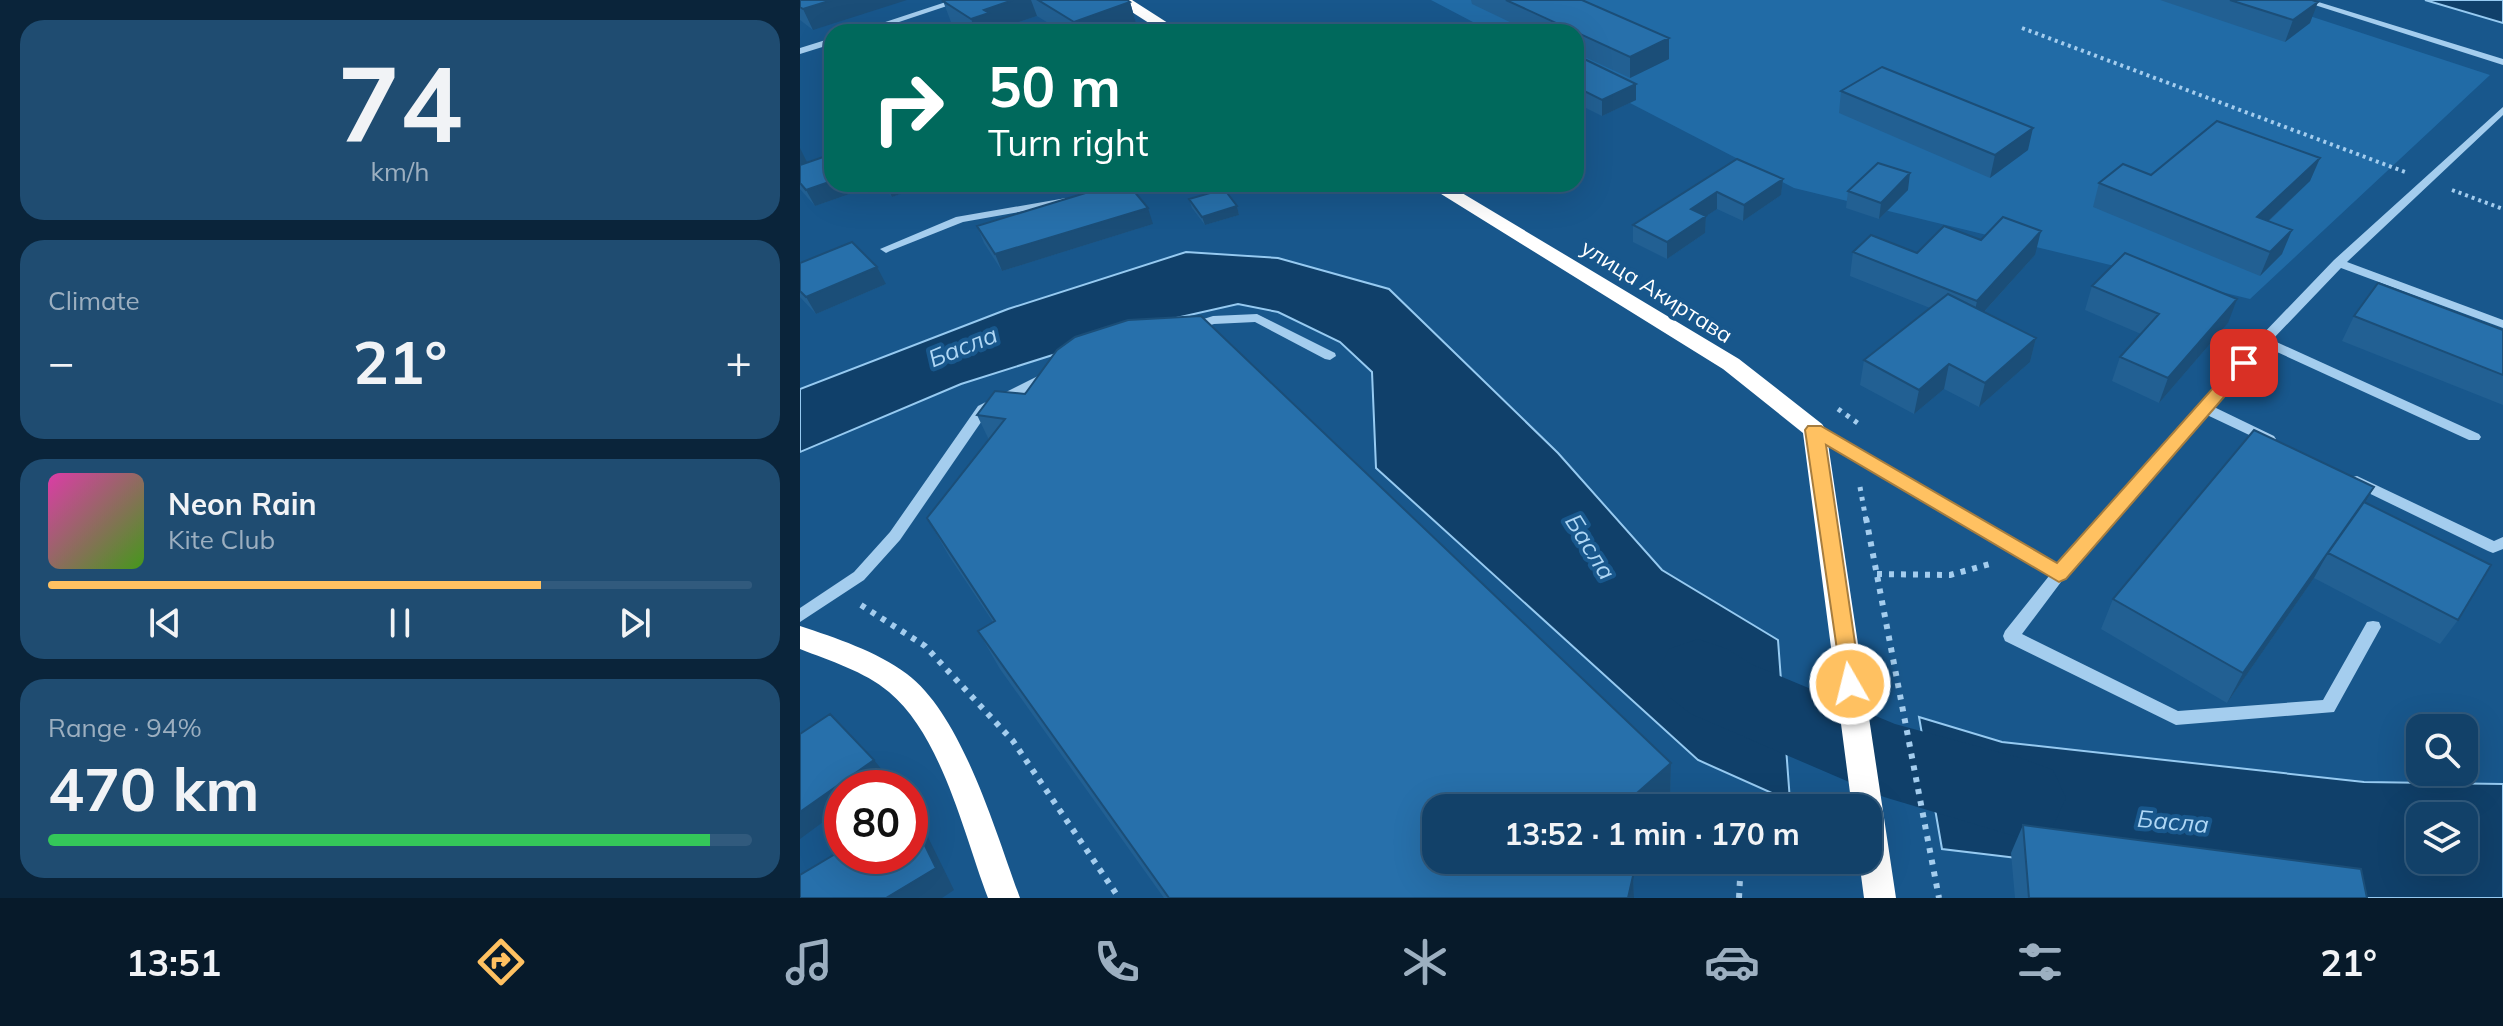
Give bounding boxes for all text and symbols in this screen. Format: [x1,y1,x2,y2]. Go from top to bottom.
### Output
text: 74 [338,37,462,168]
text: 50 m [988,51,1121,121]
icon: right [856,56,960,160]
text: Turn right [988,120,1149,165]
text: km/h [371,155,429,188]
street label: улица Акиртава [1576,233,1738,349]
text: Climate [48,284,140,317]
water label: Басла [924,319,1002,373]
text: 21° [353,324,447,399]
pin [2210,329,2278,397]
text: − [48,334,74,389]
text: + [726,334,752,389]
icon: arrive [2222,341,2266,385]
text: Neon Rain [168,485,317,523]
water label: Басла [1559,508,1623,585]
text: Kite Club [168,523,275,556]
icon: previous [143,601,187,645]
icon: pause [378,601,422,645]
icon: next [613,601,657,645]
position arrow [1808,642,1892,726]
text: Range · 94% [48,711,202,744]
map controls [2406,714,2478,874]
button: search [2406,714,2478,786]
text: 470 km [48,751,260,826]
speed limit sign: 80 [824,770,928,874]
button: layers [2406,802,2478,874]
water label: Басла [2136,803,2210,839]
text: 13:52 · 1 min · 170 m [1504,815,1800,853]
icon: directions [473,934,529,990]
icon: music [781,934,837,990]
icon: phone [1089,934,1145,990]
icon: climate [1397,934,1453,990]
icon: car [1704,934,1760,990]
icon: filters [2012,934,2068,990]
text: 13:51 [126,940,221,985]
text: 21° [2320,940,2377,985]

